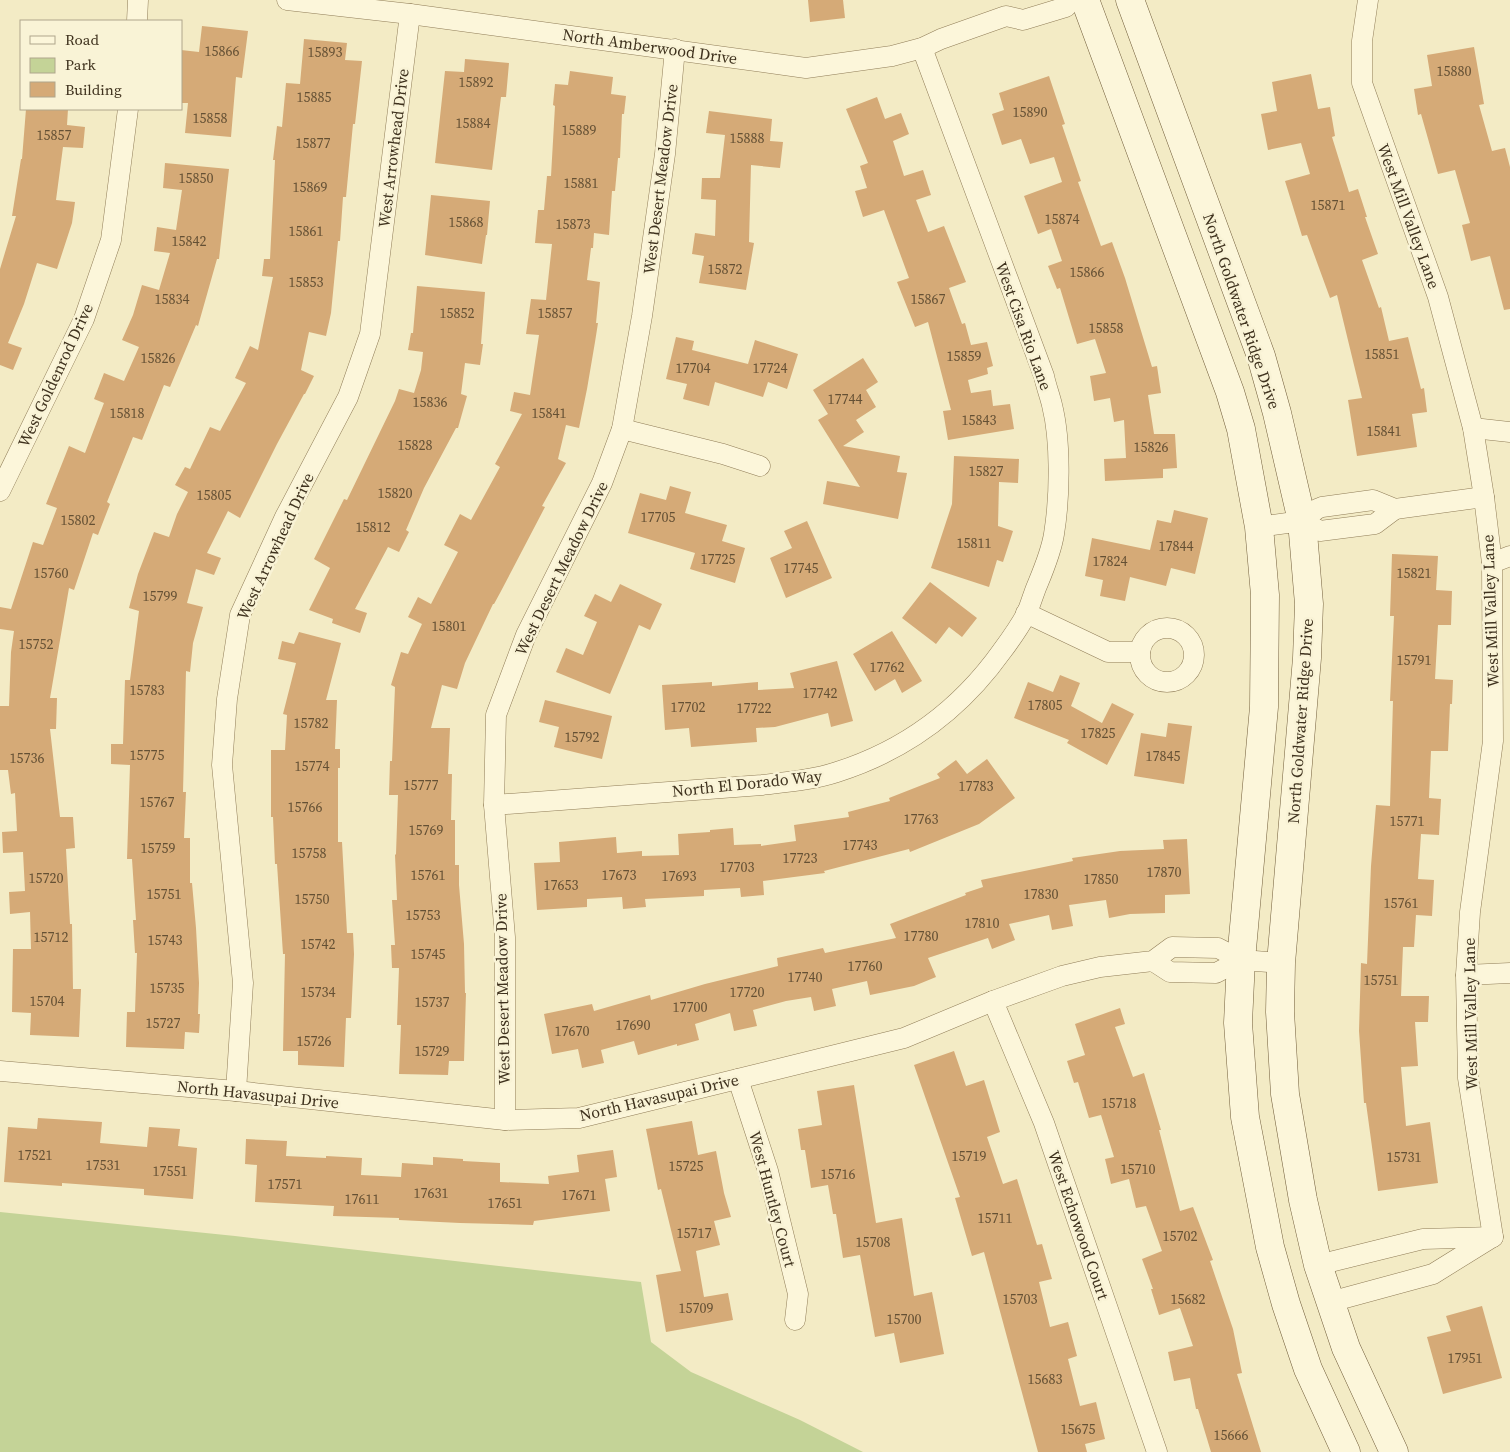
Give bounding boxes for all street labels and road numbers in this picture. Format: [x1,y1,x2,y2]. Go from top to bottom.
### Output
street label: North Amberwood Drive [561,23,739,69]
street label: West Arrowhead Drive [372,67,414,229]
street label: West Desert Meadow Drive [637,83,683,275]
street label: West Mill Valley Lane [1373,140,1445,292]
street label: North Goldwater Ridge Drive [1198,210,1286,412]
street label: West Cisa Rio Lane [991,259,1057,393]
street label: West Goldenrod Drive [12,300,98,450]
street label: West Arrowhead Drive [231,469,319,623]
street label: West Desert Meadow Drive [509,477,613,659]
street label: West Mill Valley Lane [1476,534,1504,688]
street label: North Goldwater Ridge Drive [1282,618,1318,824]
street label: North El Dorado Way [671,764,824,802]
street label: West Desert Meadow Drive [489,893,515,1085]
street label: West Mill Valley Lane [1458,937,1482,1091]
street label: North Havasupai Drive [577,1068,741,1126]
street label: North Havasupai Drive [176,1075,340,1113]
street label: West Huntley Court [744,1129,802,1270]
street label: West Echowood Court [1043,1147,1115,1303]

